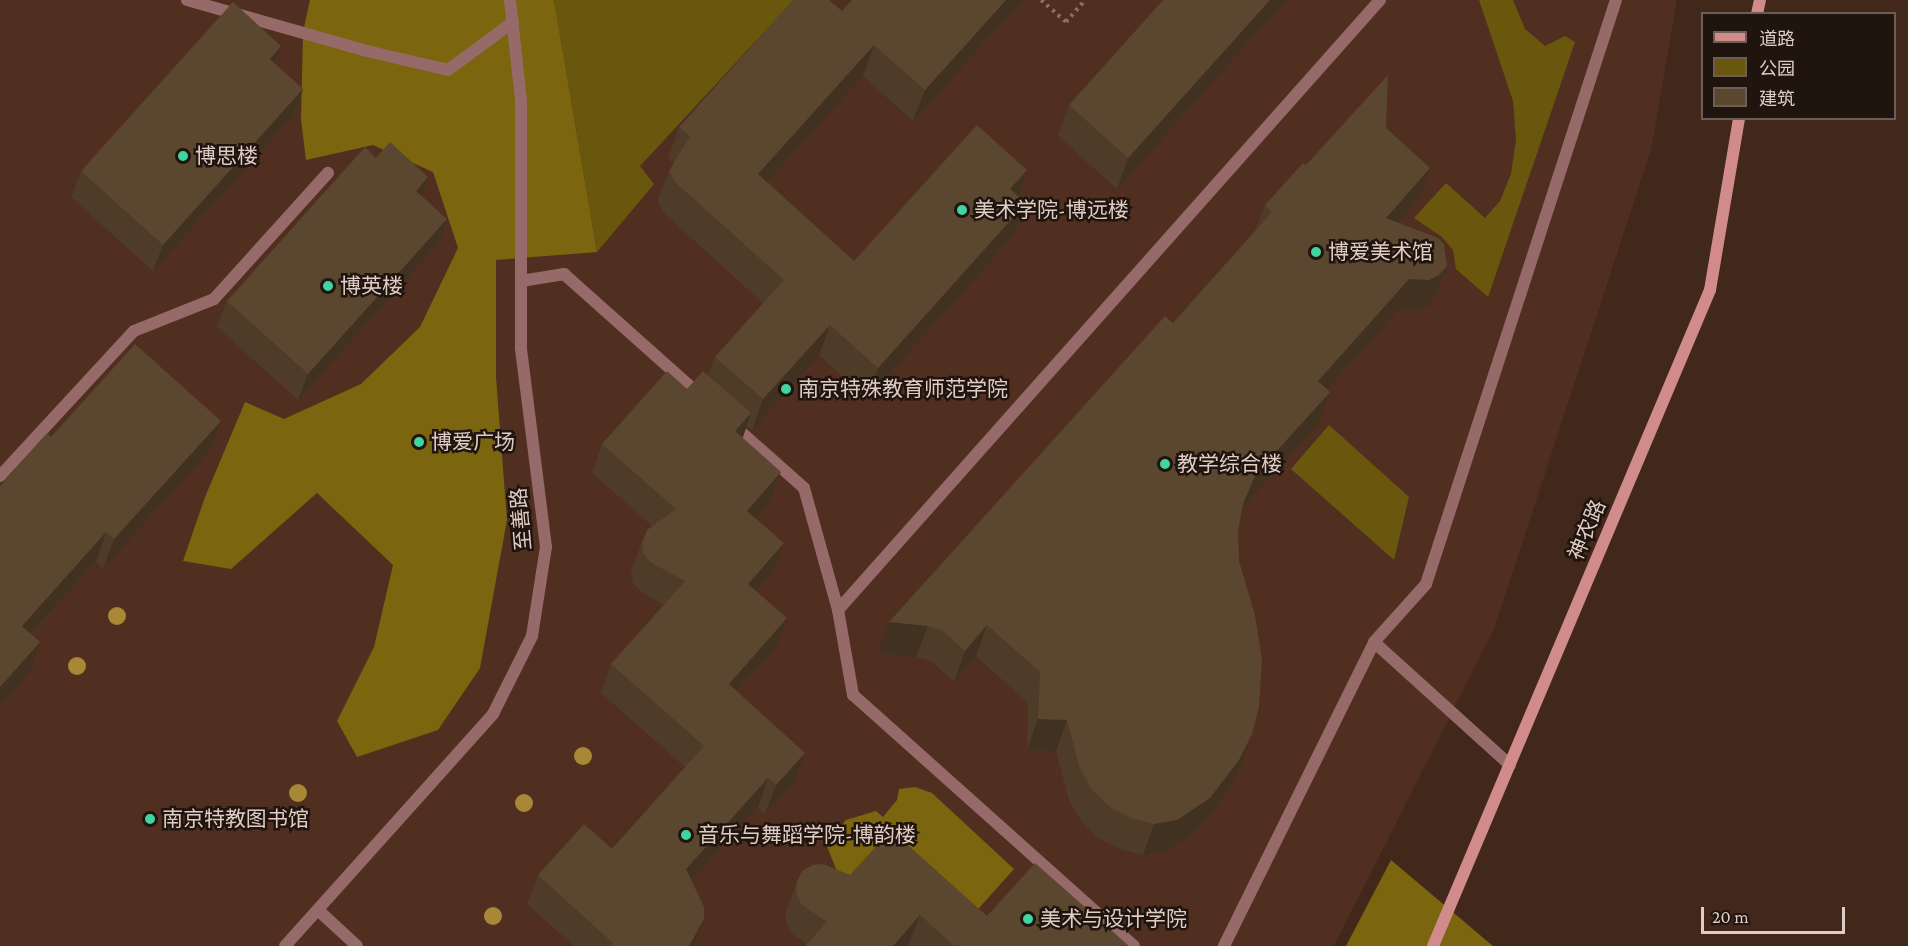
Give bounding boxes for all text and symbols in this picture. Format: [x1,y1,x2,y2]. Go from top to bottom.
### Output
legend [1701,12,1896,120]
text: 道路 [1759,29,1795,49]
text: 公园 [1759,59,1795,79]
text: 建筑 [1759,89,1795,109]
place label: 博思楼 [195,143,258,169]
marker: 博思楼 [176,149,190,163]
place label: 美术学院-博远楼 [974,197,1129,223]
marker: 美术学院-博远楼 [955,203,969,217]
place label: 博爱美术馆 [1328,239,1433,265]
marker: 博爱美术馆 [1309,245,1323,259]
place label: 博英楼 [340,273,403,299]
marker: 博英楼 [321,279,335,293]
place label: 南京特殊教育师范学院 [798,376,1008,402]
marker: 南京特殊教育师范学院 [779,382,793,396]
place label: 博爱广场 [431,429,515,455]
marker: 博爱广场 [412,435,426,449]
place label: 教学综合楼 [1177,451,1282,477]
marker: 教学综合楼 [1158,457,1172,471]
street label: 至善路 [506,487,536,551]
street label: 神农路 [1563,496,1611,564]
place label: 南京特教图书馆 [162,806,309,832]
marker: 南京特教图书馆 [143,812,157,826]
place label: 音乐与舞蹈学院-博韵楼 [698,822,916,848]
marker: 音乐与舞蹈学院-博韵楼 [679,828,693,842]
scale bar [1704,895,1848,933]
place label: 美术与设计学院 [1040,906,1187,932]
text: 20 m [1712,907,1749,927]
marker: 美术与设计学院 [1021,912,1035,926]

